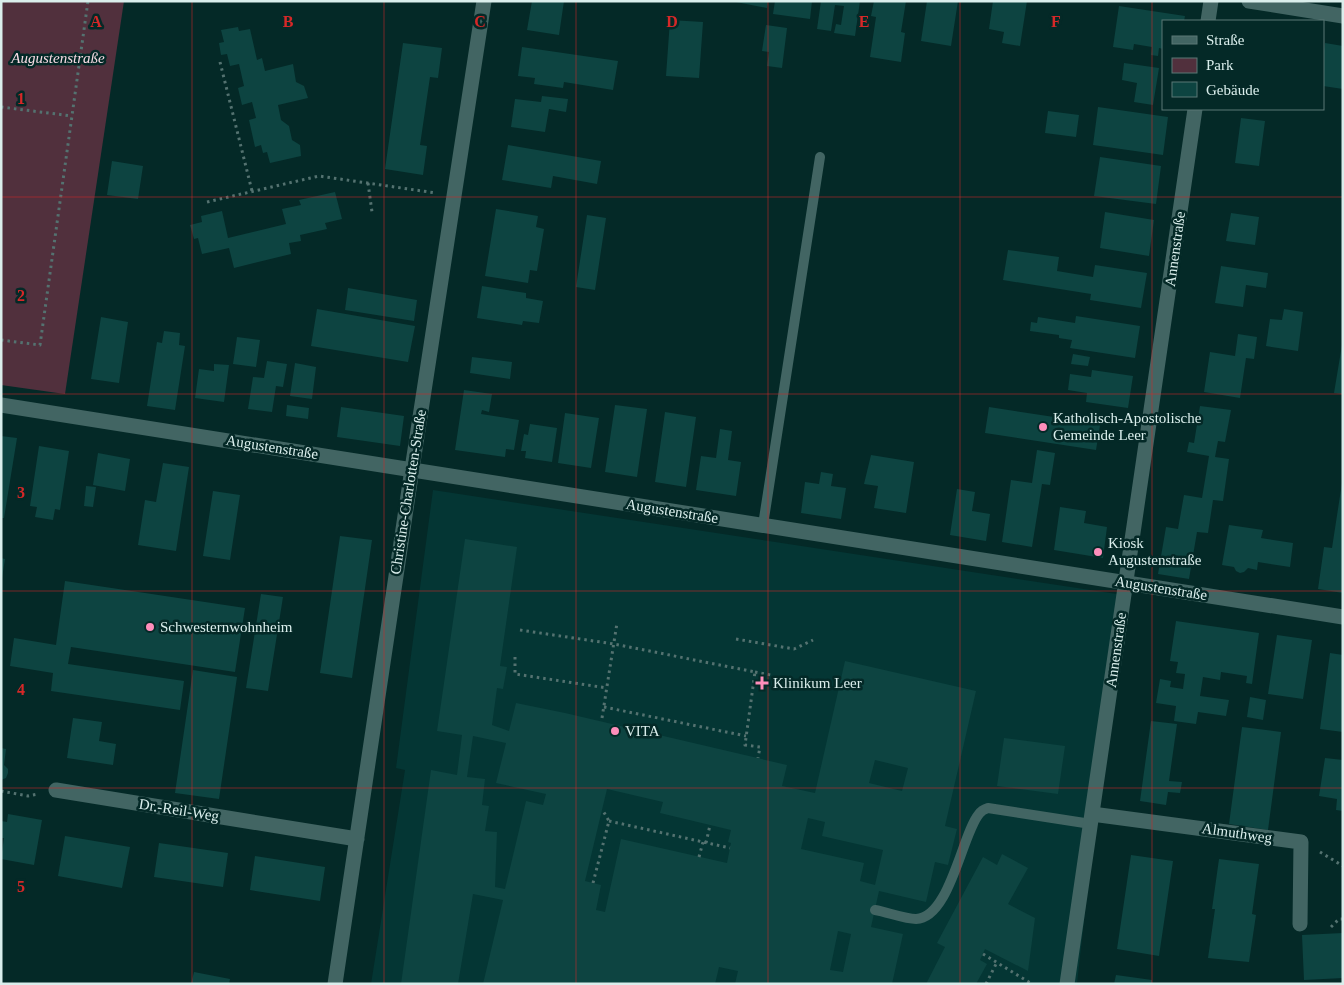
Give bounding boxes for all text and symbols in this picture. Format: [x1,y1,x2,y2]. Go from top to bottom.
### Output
text: A [90,13,102,30]
text: B [283,13,294,30]
text: C [474,13,486,30]
text: D [666,13,678,30]
text: E [859,13,869,30]
text: F [1051,13,1061,30]
legend [1162,20,1324,110]
text: Straße [1206,32,1245,48]
park label: Augustenstraße [10,50,105,66]
text: Park [1206,57,1234,73]
text: Gebäude [1206,82,1260,98]
text: 1 [17,90,25,107]
street label: Annenstraße [1162,210,1188,288]
text: 2 [17,287,25,304]
street label: Christine-Charlotten-Straße [387,408,429,576]
place label: Katholisch-Apostolische Gemeinde Leer [1053,410,1202,443]
marker: Katholisch-Apostolische Gemeinde Leer [1037,421,1049,433]
street label: Augustenstraße [225,432,320,462]
text: 3 [17,484,25,501]
street label: Augustenstraße [625,496,720,526]
place label: Kiosk Augustenstraße [1108,535,1202,568]
marker: Kiosk Augustenstraße [1092,546,1104,558]
street label: Augustenstraße [1114,573,1209,603]
street label: Annenstraße [1103,611,1129,689]
place label: Schwesternwohnheim [160,619,293,635]
marker: Schwesternwohnheim [144,621,156,633]
place label: Klinikum Leer [773,675,862,691]
marker: Klinikum Leer [755,676,769,690]
text: 4 [17,681,25,698]
place label: VITA [625,723,660,739]
marker: VITA [609,725,621,737]
street label: Dr.-Reil-Weg [138,796,221,824]
street label: Almuthweg [1201,820,1274,846]
text: 5 [17,878,25,895]

